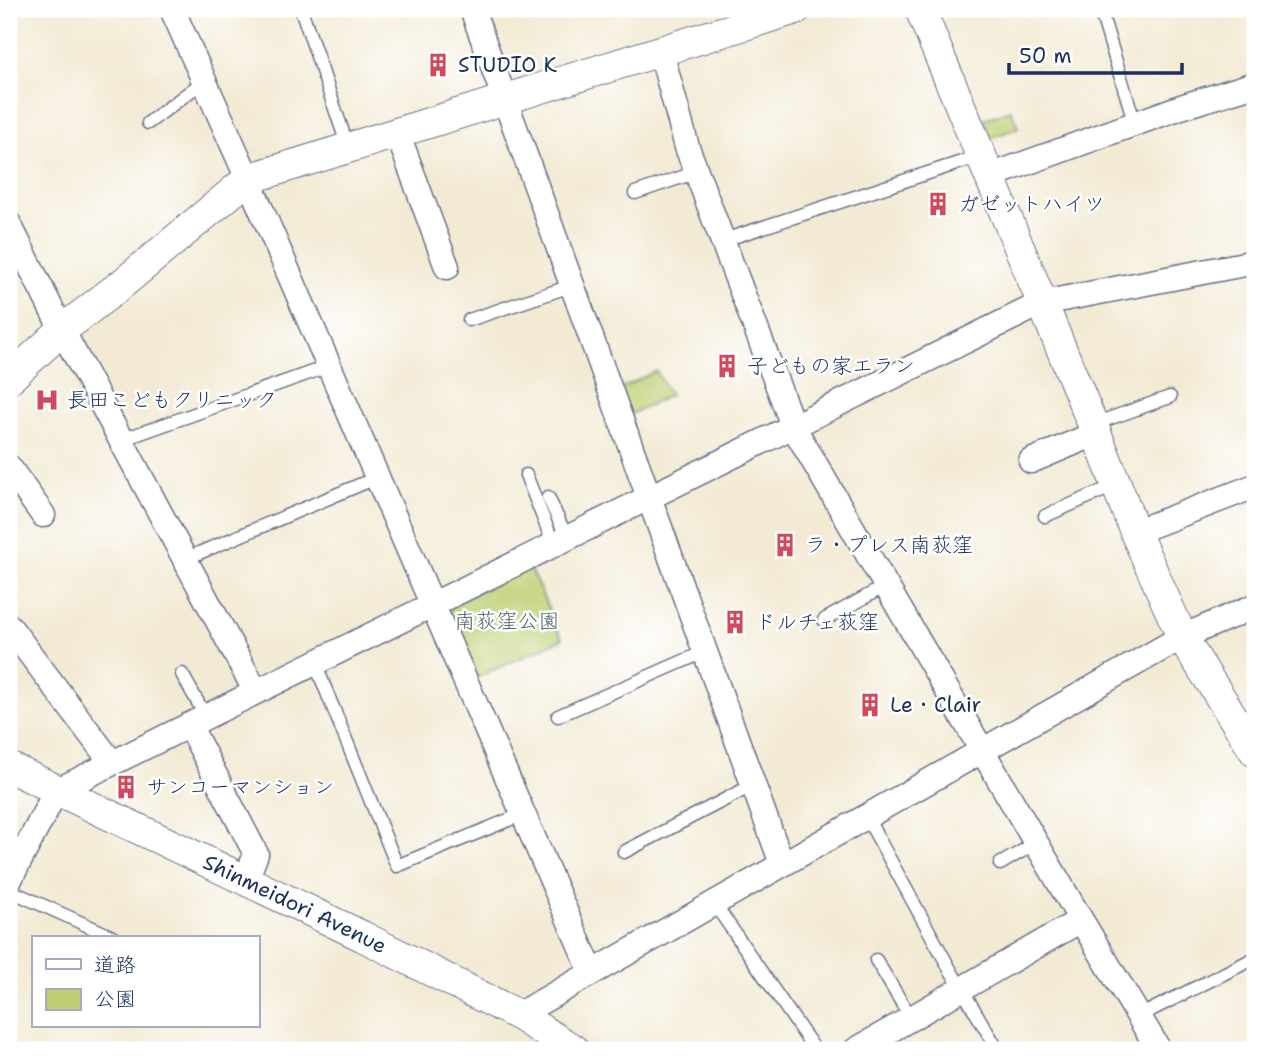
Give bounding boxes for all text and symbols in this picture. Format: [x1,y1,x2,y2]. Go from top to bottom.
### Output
scale bar [1009,32,1182,76]
text: 50 m [1019,42,1072,70]
building icon: STUDIO K [424,51,452,79]
place label: STUDIO K [458,51,558,79]
building icon: ガゼットハイツ [924,190,952,218]
place label: ガゼットハイツ [958,190,1105,218]
building icon: 子どもの家エラン [713,352,741,380]
place label: 子どもの家エラン [747,352,915,380]
hospital icon: 長田こどもクリニック [33,386,61,414]
place label: 長田こどもクリニック [67,386,277,414]
building icon: ラ・プレス南荻窪 [771,531,799,559]
place label: ラ・プレス南荻窪 [805,531,973,559]
park label: 南荻窪公園 [455,607,560,635]
building icon: ドルチェ荻窪 [721,608,749,636]
place label: ドルチェ荻窪 [755,608,879,636]
building icon: Le・Clair [856,691,884,719]
place label: Le・Clair [890,691,982,719]
building icon: サンコーマンション [112,773,140,801]
place label: サンコーマンション [146,773,335,801]
street label: Shinmeidori Avenue [199,848,391,960]
legend [32,936,259,1028]
text: 道路 [94,951,136,979]
text: 公園 [94,985,136,1013]

